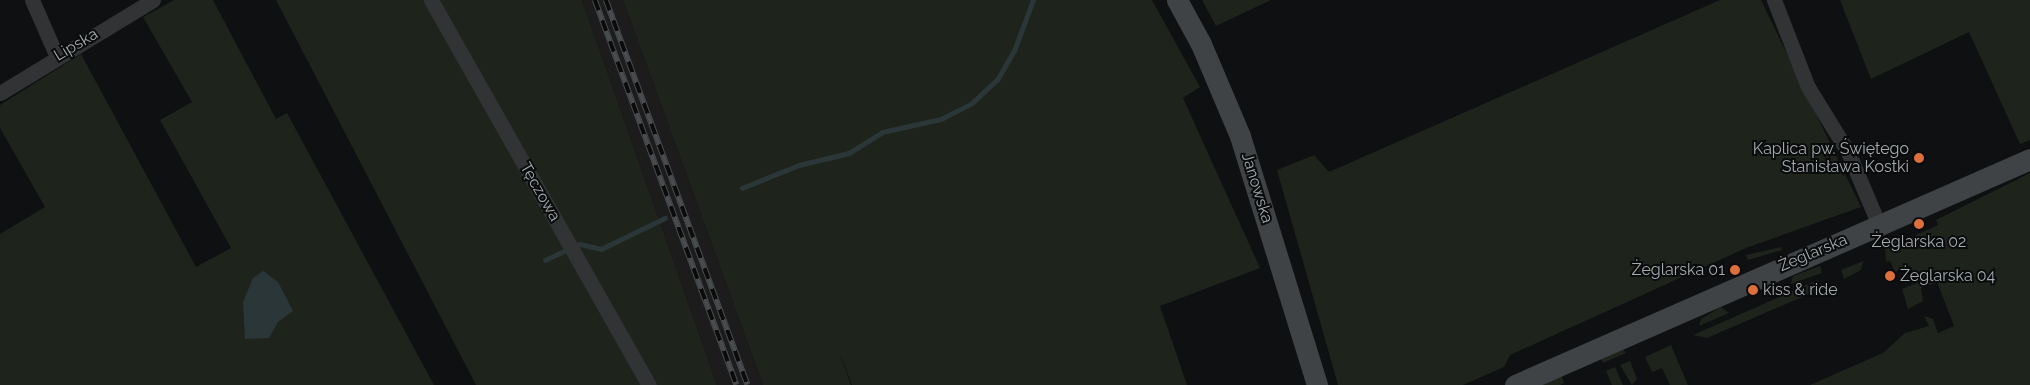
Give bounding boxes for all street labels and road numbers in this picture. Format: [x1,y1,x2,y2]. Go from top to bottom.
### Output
street label: Lipska [51,25,101,65]
street label: Janowska [1237,151,1277,225]
street label: Tęczowa [516,159,564,225]
street label: Żeglarska [1776,230,1850,276]

